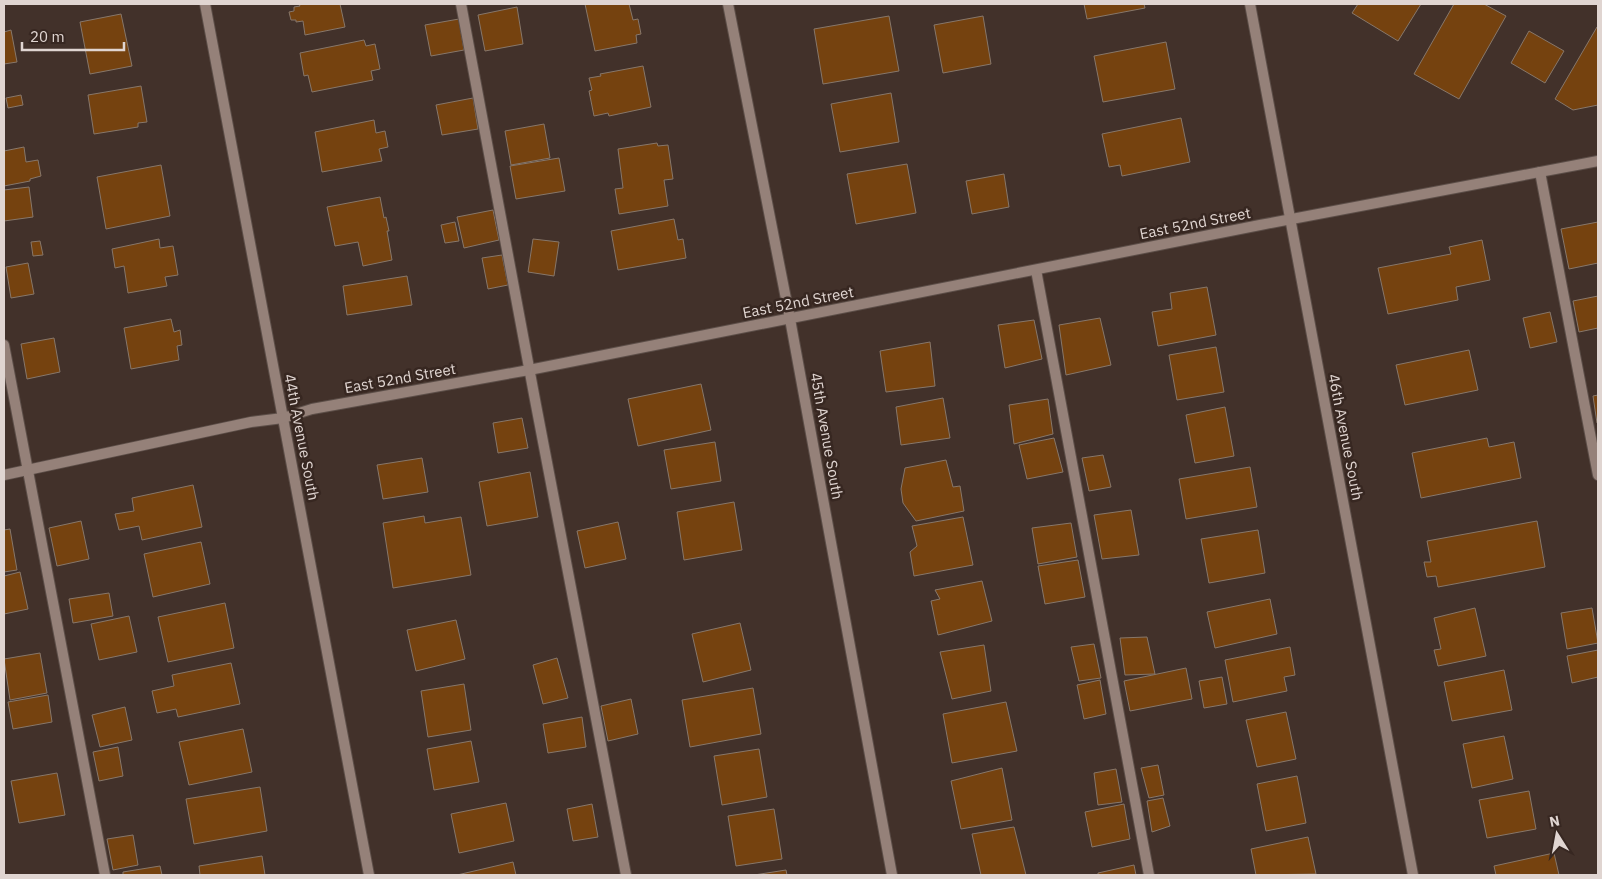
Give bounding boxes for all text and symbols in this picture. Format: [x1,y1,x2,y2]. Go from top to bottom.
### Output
scale bar [22,20,125,52]
text: 20 m [30,27,65,46]
street label: East 52nd Street [1138,203,1252,243]
street label: East 52nd Street [741,282,855,322]
street label: East 52nd Street [343,359,457,397]
street label: 45th Avenue South [806,371,848,501]
street label: 44th Avenue South [280,372,324,502]
street label: 46th Avenue South [1324,372,1368,502]
north arrow [1532,809,1582,859]
text: N [1548,811,1561,831]

